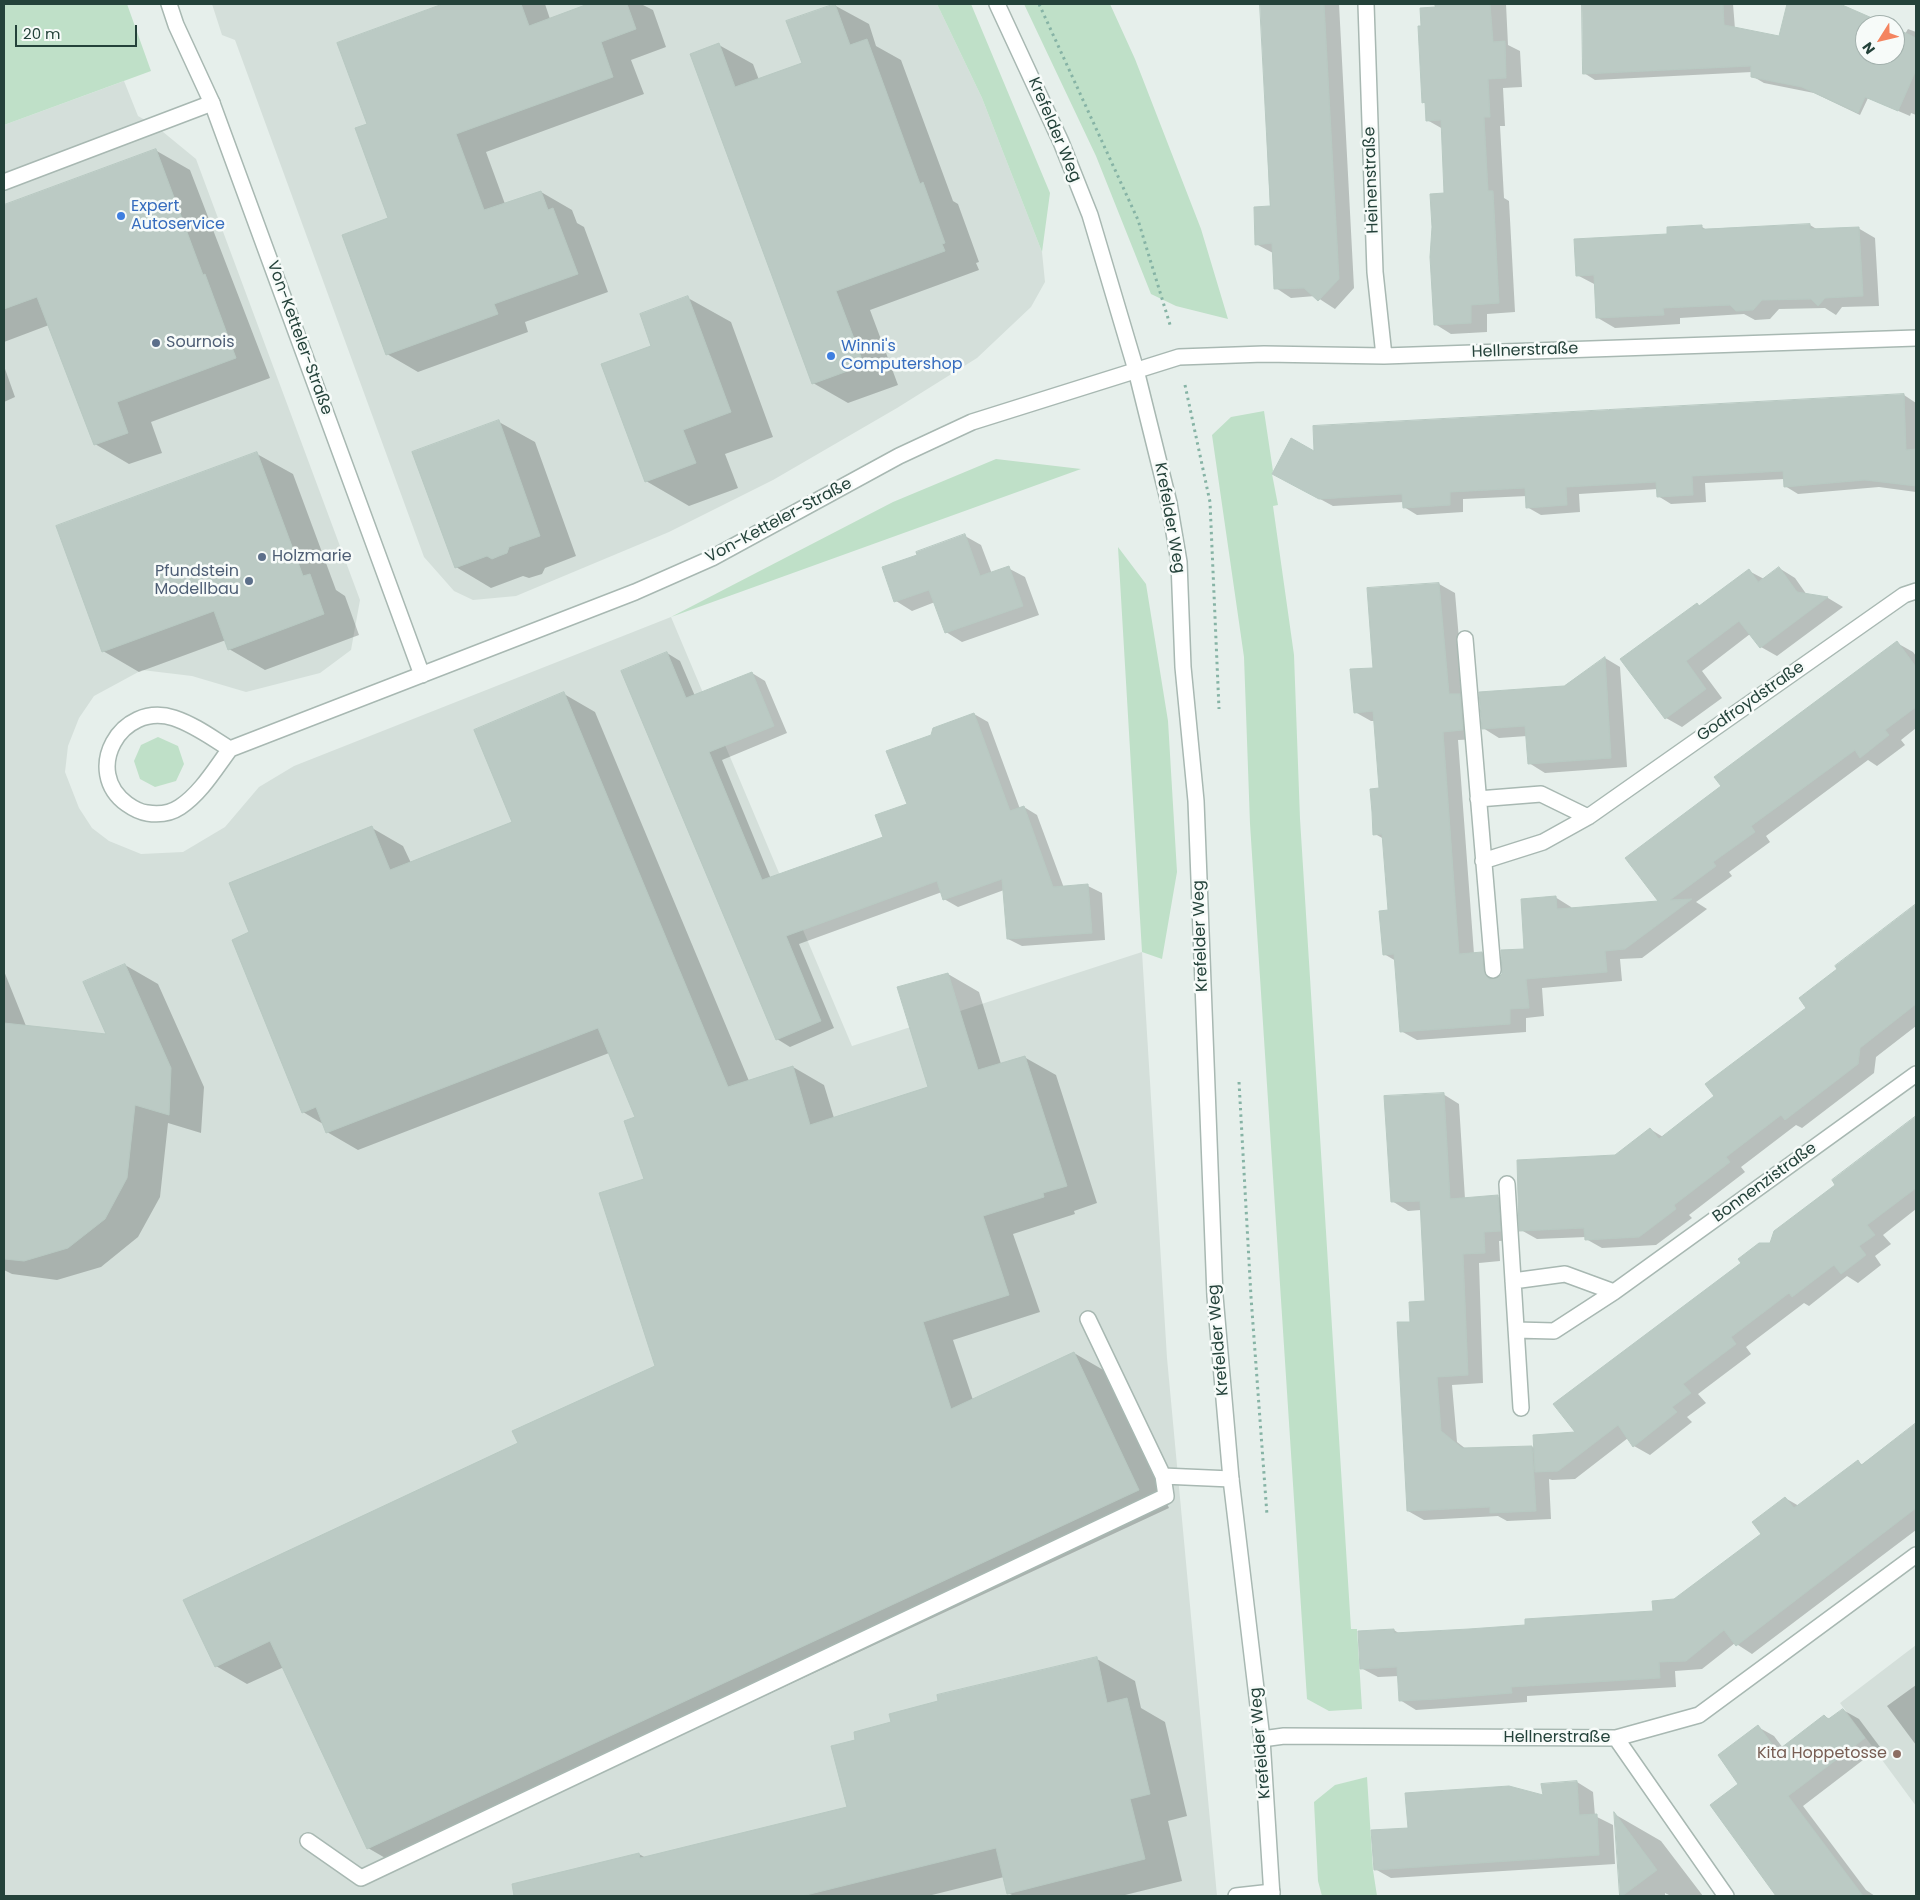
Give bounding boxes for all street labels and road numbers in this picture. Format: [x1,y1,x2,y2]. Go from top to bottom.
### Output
street label: Krefelder Weg [1023,75,1085,185]
street label: Heinenstraße [1361,126,1383,234]
street label: Von-Ketteler-Straße [262,258,336,418]
street label: Hellnerstraße [1471,340,1579,362]
street label: Krefelder Weg [1150,461,1188,575]
street label: Von-Ketteler-Straße [703,474,855,568]
street label: Godfroydstraße [1694,658,1808,746]
street label: Krefelder Weg [1189,880,1213,992]
street label: Bonnenzistraße [1709,1139,1821,1227]
street label: Krefelder Weg [1205,1283,1233,1397]
street label: Krefelder Weg [1247,1686,1275,1800]
street label: Hellnerstraße [1504,1728,1610,1748]

